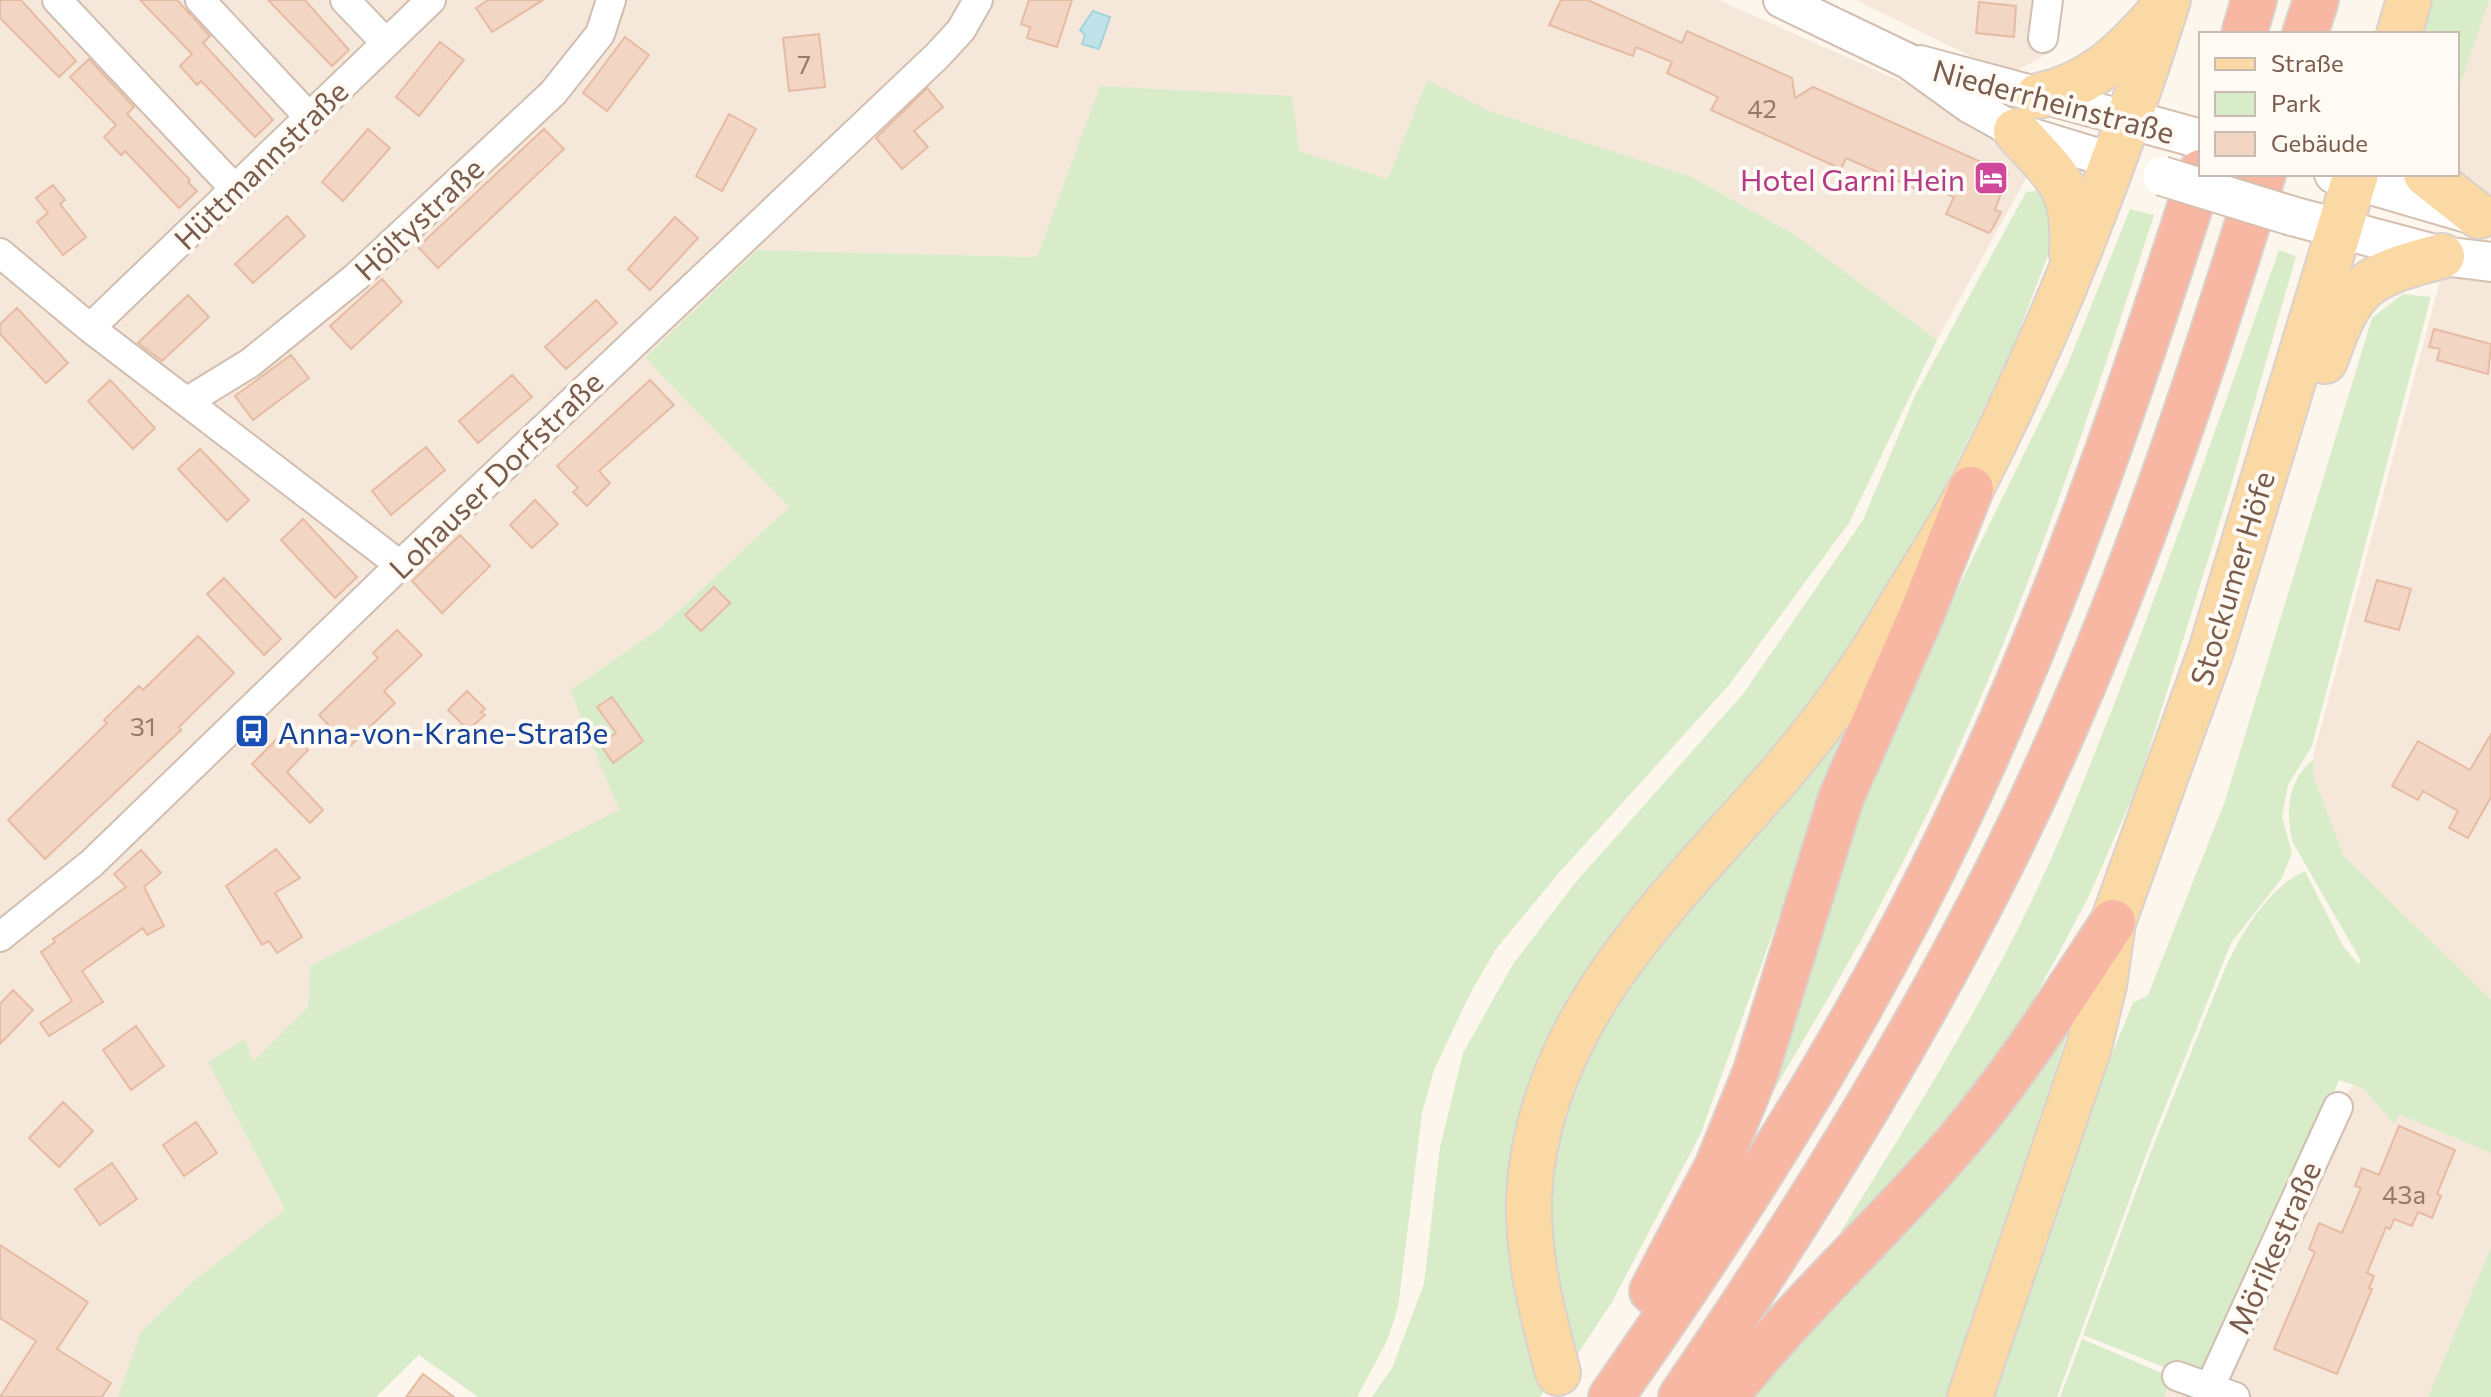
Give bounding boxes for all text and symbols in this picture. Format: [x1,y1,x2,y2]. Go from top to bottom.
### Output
legend [2199,32,2459,176]
house number: 7 [797,48,811,79]
text: Straße [2271,48,2344,77]
street label: Niederrheinstraße [1929,50,2179,150]
street label: Hüttmannstraße [165,72,355,256]
text: Park [2271,88,2321,117]
house number: 42 [1747,92,1777,123]
text: Gebäude [2271,128,2368,157]
street label: Höltystraße [346,149,490,287]
hotel icon: Hotel Garni Hein [1972,159,2010,197]
place label: Hotel Garni Hein [1740,160,1965,197]
street label: Lohauser Dorfstraße [381,363,609,585]
street label: Stockumer Höfe [2181,466,2281,690]
house number: 31 [130,710,156,741]
bus stop icon: Anna-von-Krane-Straße [233,712,271,750]
place label: Anna-von-Krane-Straße [278,713,608,750]
street label: Mörikestraße [2218,1155,2328,1339]
house number: 43a [2382,1178,2426,1209]

